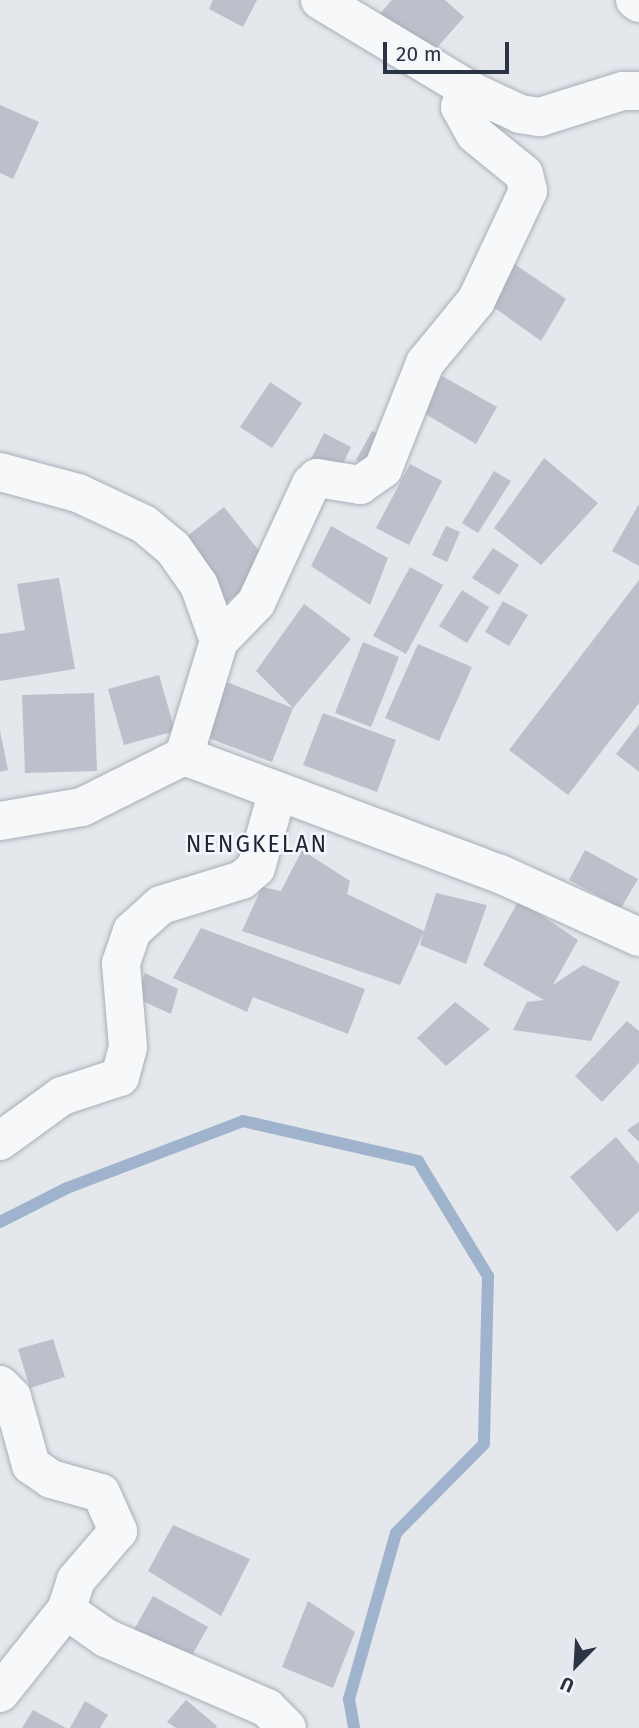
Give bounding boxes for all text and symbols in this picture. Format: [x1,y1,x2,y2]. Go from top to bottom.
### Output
scale bar [387,28,513,72]
text: 20 m [396,41,442,67]
district label: NENGKELAN [187,830,327,858]
north arrow [541,1630,611,1700]
text: U [557,1672,578,1698]

